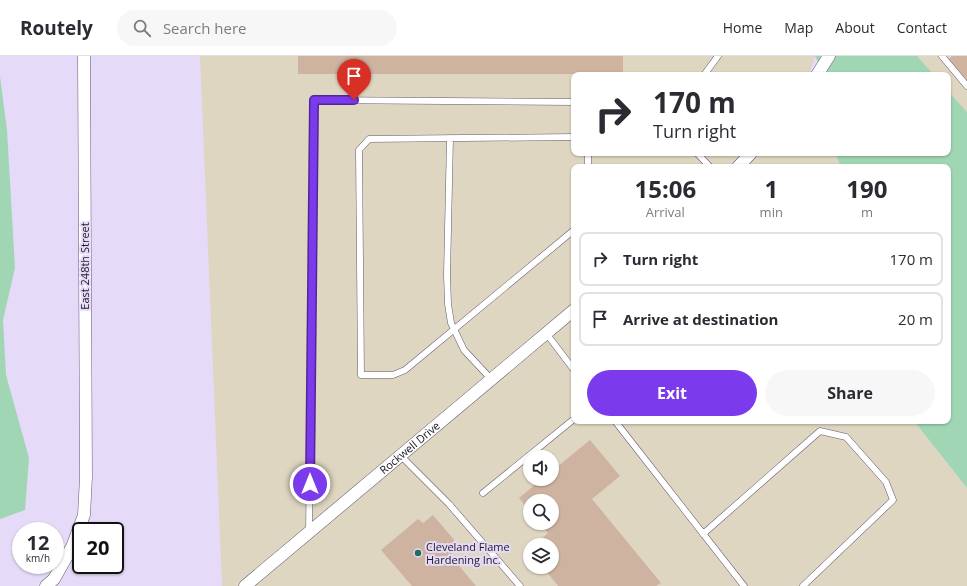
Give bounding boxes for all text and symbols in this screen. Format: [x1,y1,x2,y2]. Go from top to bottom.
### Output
search box [117,10,397,46]
text: Routely [20,15,93,41]
icon: search [131,17,153,39]
text: Search here [163,18,246,38]
text: Home [723,18,762,37]
text: Map [784,18,813,37]
text: About [835,18,875,37]
text: Contact [897,18,947,37]
pin [337,59,371,100]
icon: arrive [343,65,365,87]
text: 170 m [653,83,736,121]
icon: right [587,88,639,140]
text: Turn right [653,119,736,143]
text: 15:06 [634,172,696,205]
text: 1 [764,172,778,205]
text: 190 [846,172,888,205]
text: Arrival [646,203,685,221]
text: min [760,203,783,221]
text: m [861,203,873,221]
street label: East 248th Street [77,222,92,310]
icon: right [589,248,611,270]
text: Turn right [623,249,698,269]
text: 170 m [889,249,933,269]
icon: arrive [589,308,611,330]
text: Arrive at destination [623,309,778,329]
text: 20 m [898,309,933,329]
button: Exit [587,370,757,416]
button: Share [765,370,935,416]
street label: Rockwell Drive [376,418,443,477]
map controls [523,450,559,574]
button: sound [523,450,559,486]
position arrow [289,463,331,505]
button: search [523,494,559,530]
speed limit sign: 20 [72,522,124,574]
text: 12 [27,529,49,556]
button: layers [523,538,559,574]
place label: Cleveland Flame Hardening Inc. [426,539,510,567]
marker: Cleveland Flame Hardening Inc. [413,548,423,558]
text: km/h [26,551,50,565]

